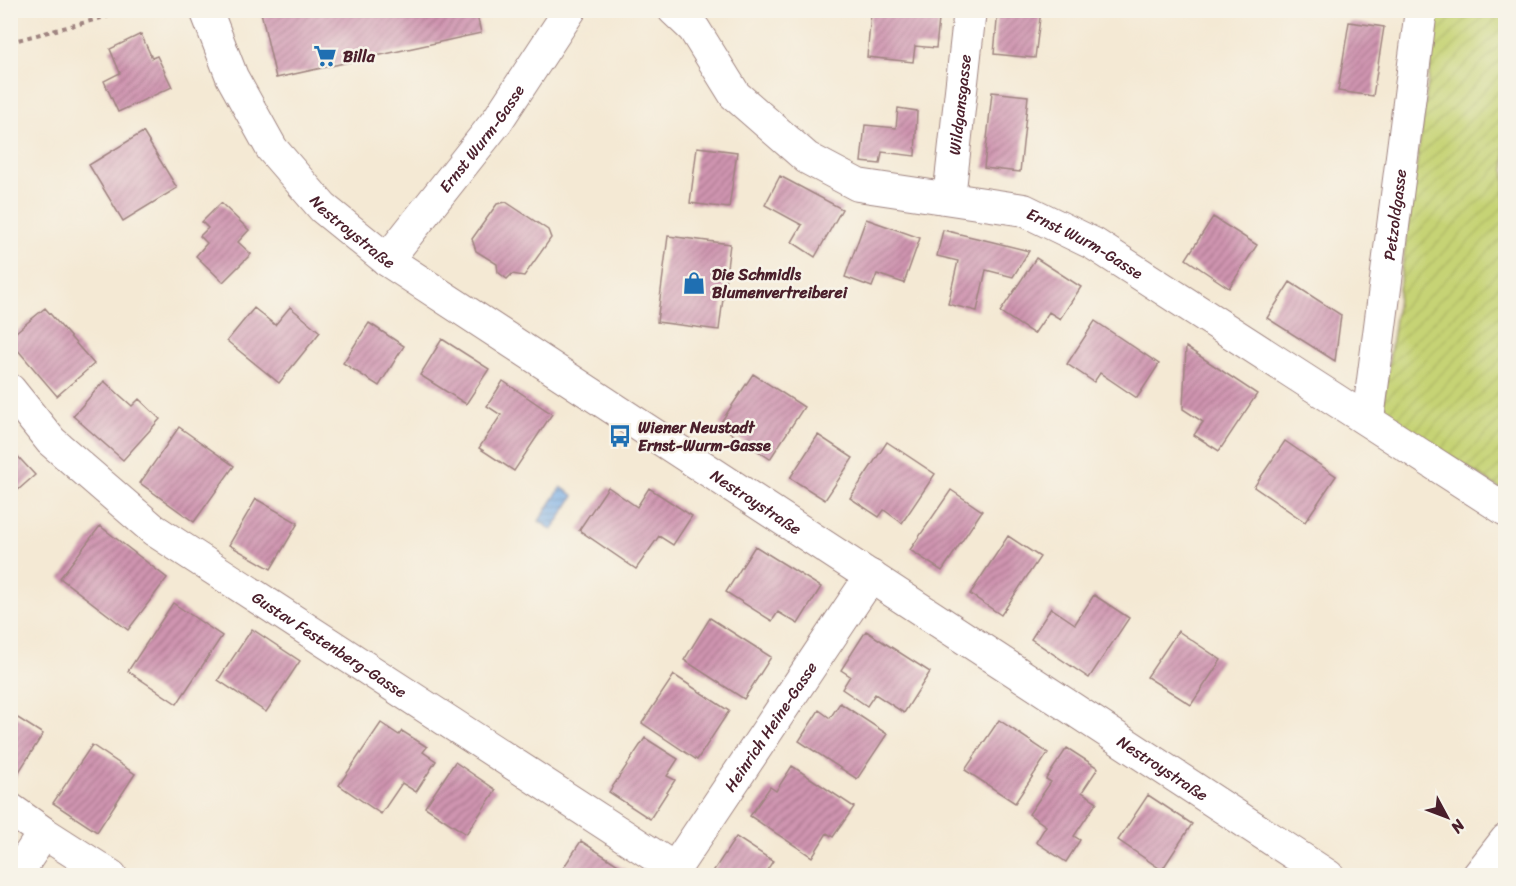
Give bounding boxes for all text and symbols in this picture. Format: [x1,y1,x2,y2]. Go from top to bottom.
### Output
place label: Billa [343,42,376,71]
supermarket icon: Billa [312,43,338,69]
street label: Wildgansgasse [940,53,980,156]
street label: Ernst Wurm-Gasse [431,78,532,199]
street label: Petzoldgasse [1375,167,1415,262]
street label: Nestroystraße [302,188,401,277]
street label: Ernst Wurm-Gasse [1022,199,1149,287]
place label: Die Schmidls Blumenvertreiberei [712,260,849,307]
shop icon: Die Schmidls Blumenvertreiberei [681,270,707,296]
place label: Wiener Neustadt Ernst-Wurm-Gasse [638,413,771,460]
bus stop icon: Wiener Neustadt Ernst-Wurm-Gasse [607,423,633,449]
street label: Nestroystraße [704,461,808,543]
street label: Gustav Festenberg-Gasse [246,583,413,706]
street label: Heinrich Heine-Gasse [716,655,825,798]
street label: Nestroystraße [1111,728,1214,809]
north arrow [1417,787,1477,847]
text: N [1443,812,1473,841]

